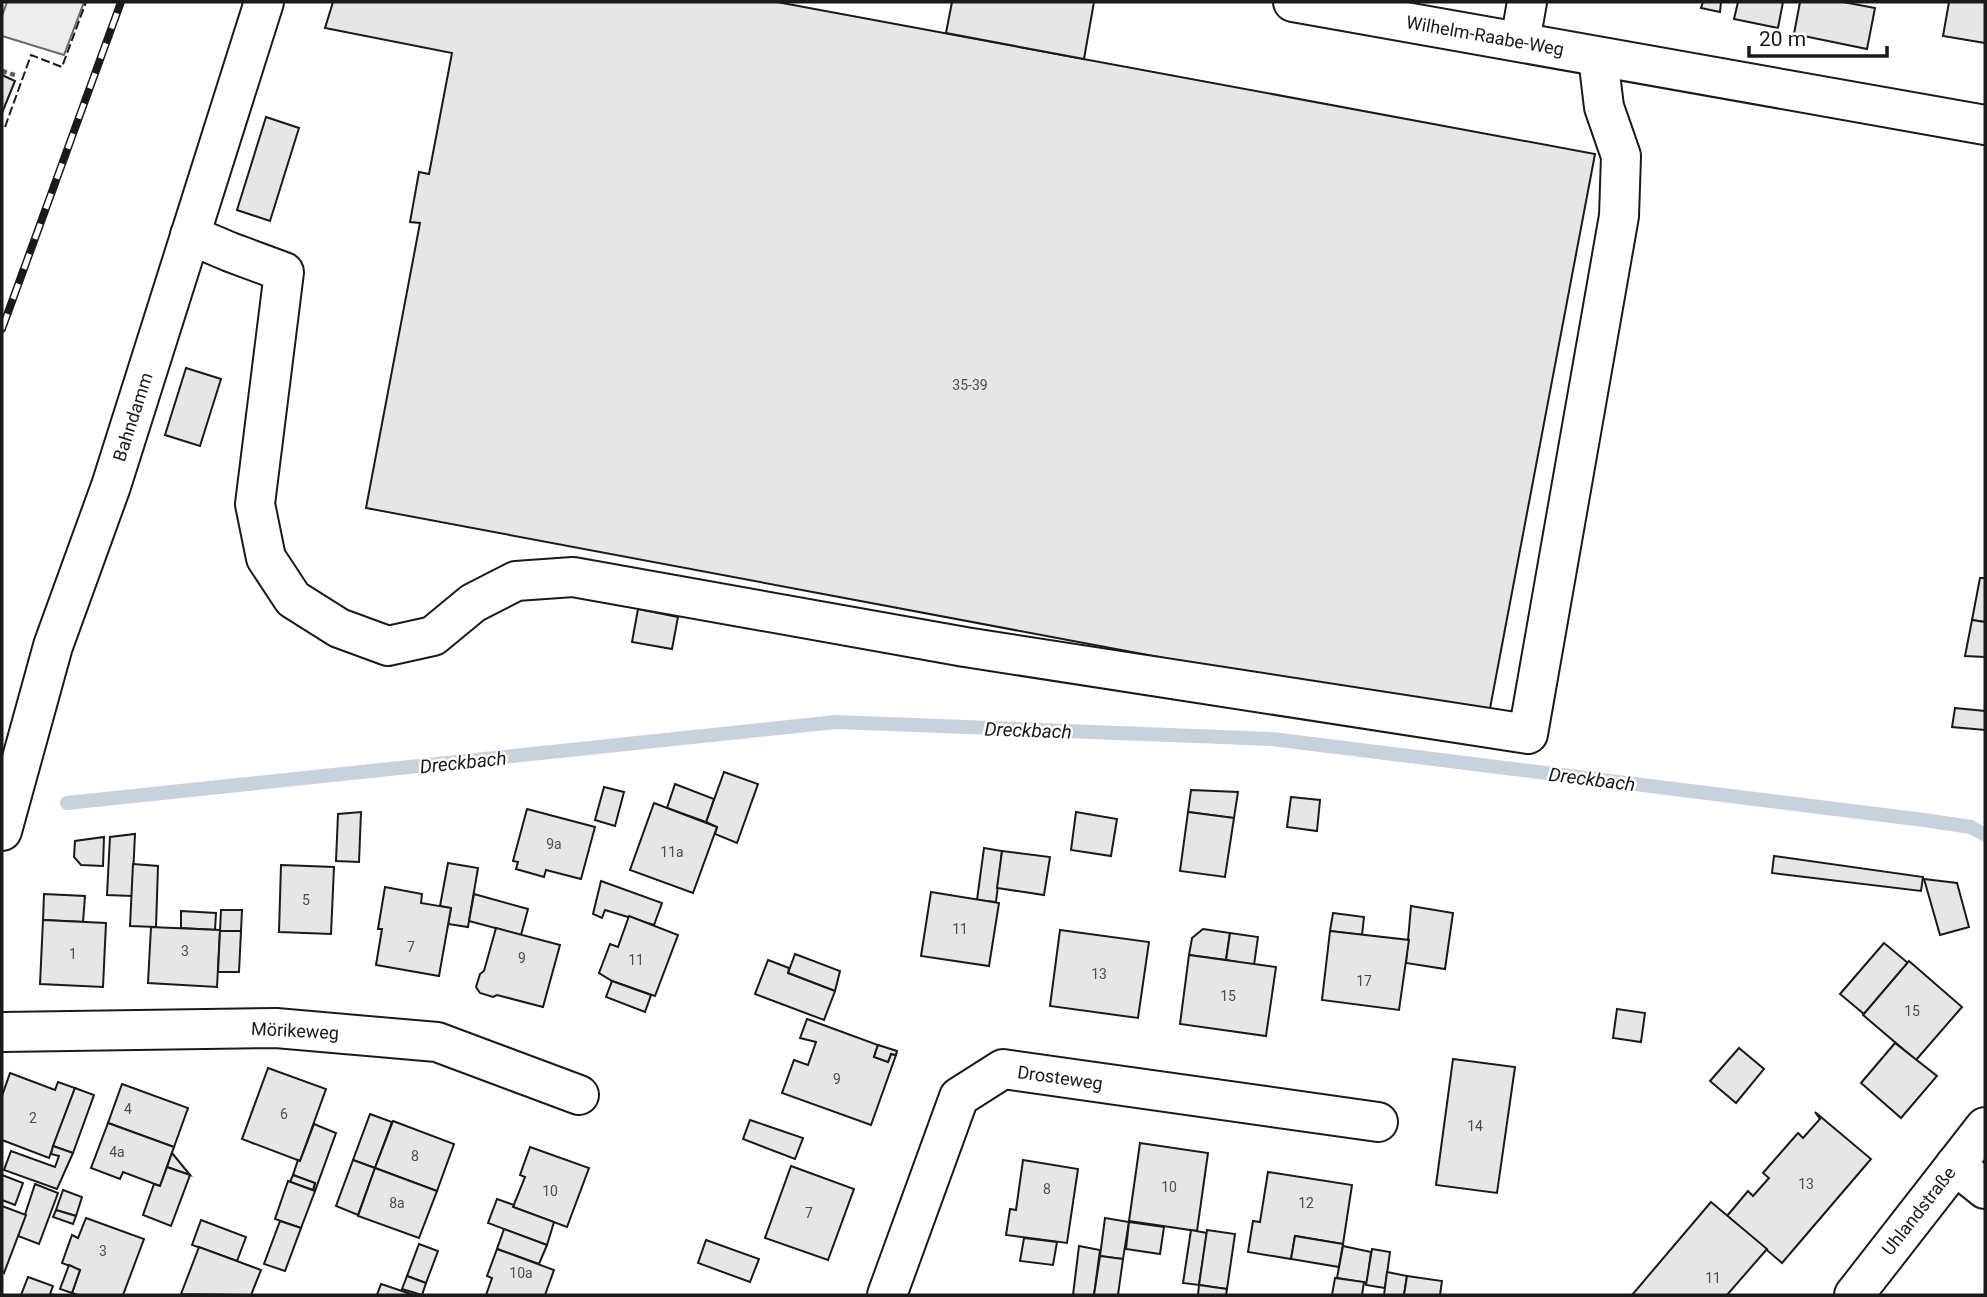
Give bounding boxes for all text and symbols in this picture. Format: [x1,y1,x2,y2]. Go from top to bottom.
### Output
street label: Wilhelm-Raabe-Weg [1404,11,1566,60]
scale bar [1749,14,1887,58]
text: 20 m [1759,27,1806,51]
street label: Bahndamm [108,370,157,464]
house number: 35-39 [952,377,988,393]
water label: Dreckbach [984,717,1072,744]
water label: Dreckbach [419,747,508,778]
water label: Dreckbach [1547,763,1637,796]
house number: 9a [546,836,562,852]
house number: 11a [660,844,684,860]
house number: 5 [302,892,310,908]
house number: 11 [952,921,968,937]
house number: 7 [407,939,415,955]
house number: 3 [181,943,189,959]
house number: 1 [69,946,77,962]
house number: 9 [518,950,526,966]
house number: 11 [628,952,644,968]
house number: 13 [1091,966,1107,982]
house number: 17 [1356,973,1372,989]
house number: 15 [1220,988,1236,1004]
house number: 15 [1904,1003,1920,1019]
street label: Mörikeweg [250,1018,340,1043]
street label: Drosteweg [1016,1061,1104,1094]
house number: 9 [833,1071,841,1087]
house number: 4 [124,1101,132,1117]
house number: 6 [280,1106,288,1122]
house number: 2 [29,1110,37,1126]
house number: 14 [1467,1118,1483,1134]
house number: 4a [109,1144,125,1160]
house number: 8 [411,1148,419,1164]
street label: Uhlandstraße [1877,1162,1960,1259]
house number: 13 [1798,1176,1814,1192]
house number: 10 [1161,1179,1177,1195]
house number: 8 [1043,1181,1051,1197]
house number: 10 [542,1183,558,1199]
house number: 8a [389,1195,405,1211]
house number: 12 [1298,1195,1314,1211]
house number: 7 [805,1205,813,1221]
house number: 3 [99,1243,107,1259]
house number: 10a [509,1265,533,1281]
house number: 11 [1705,1270,1721,1286]

